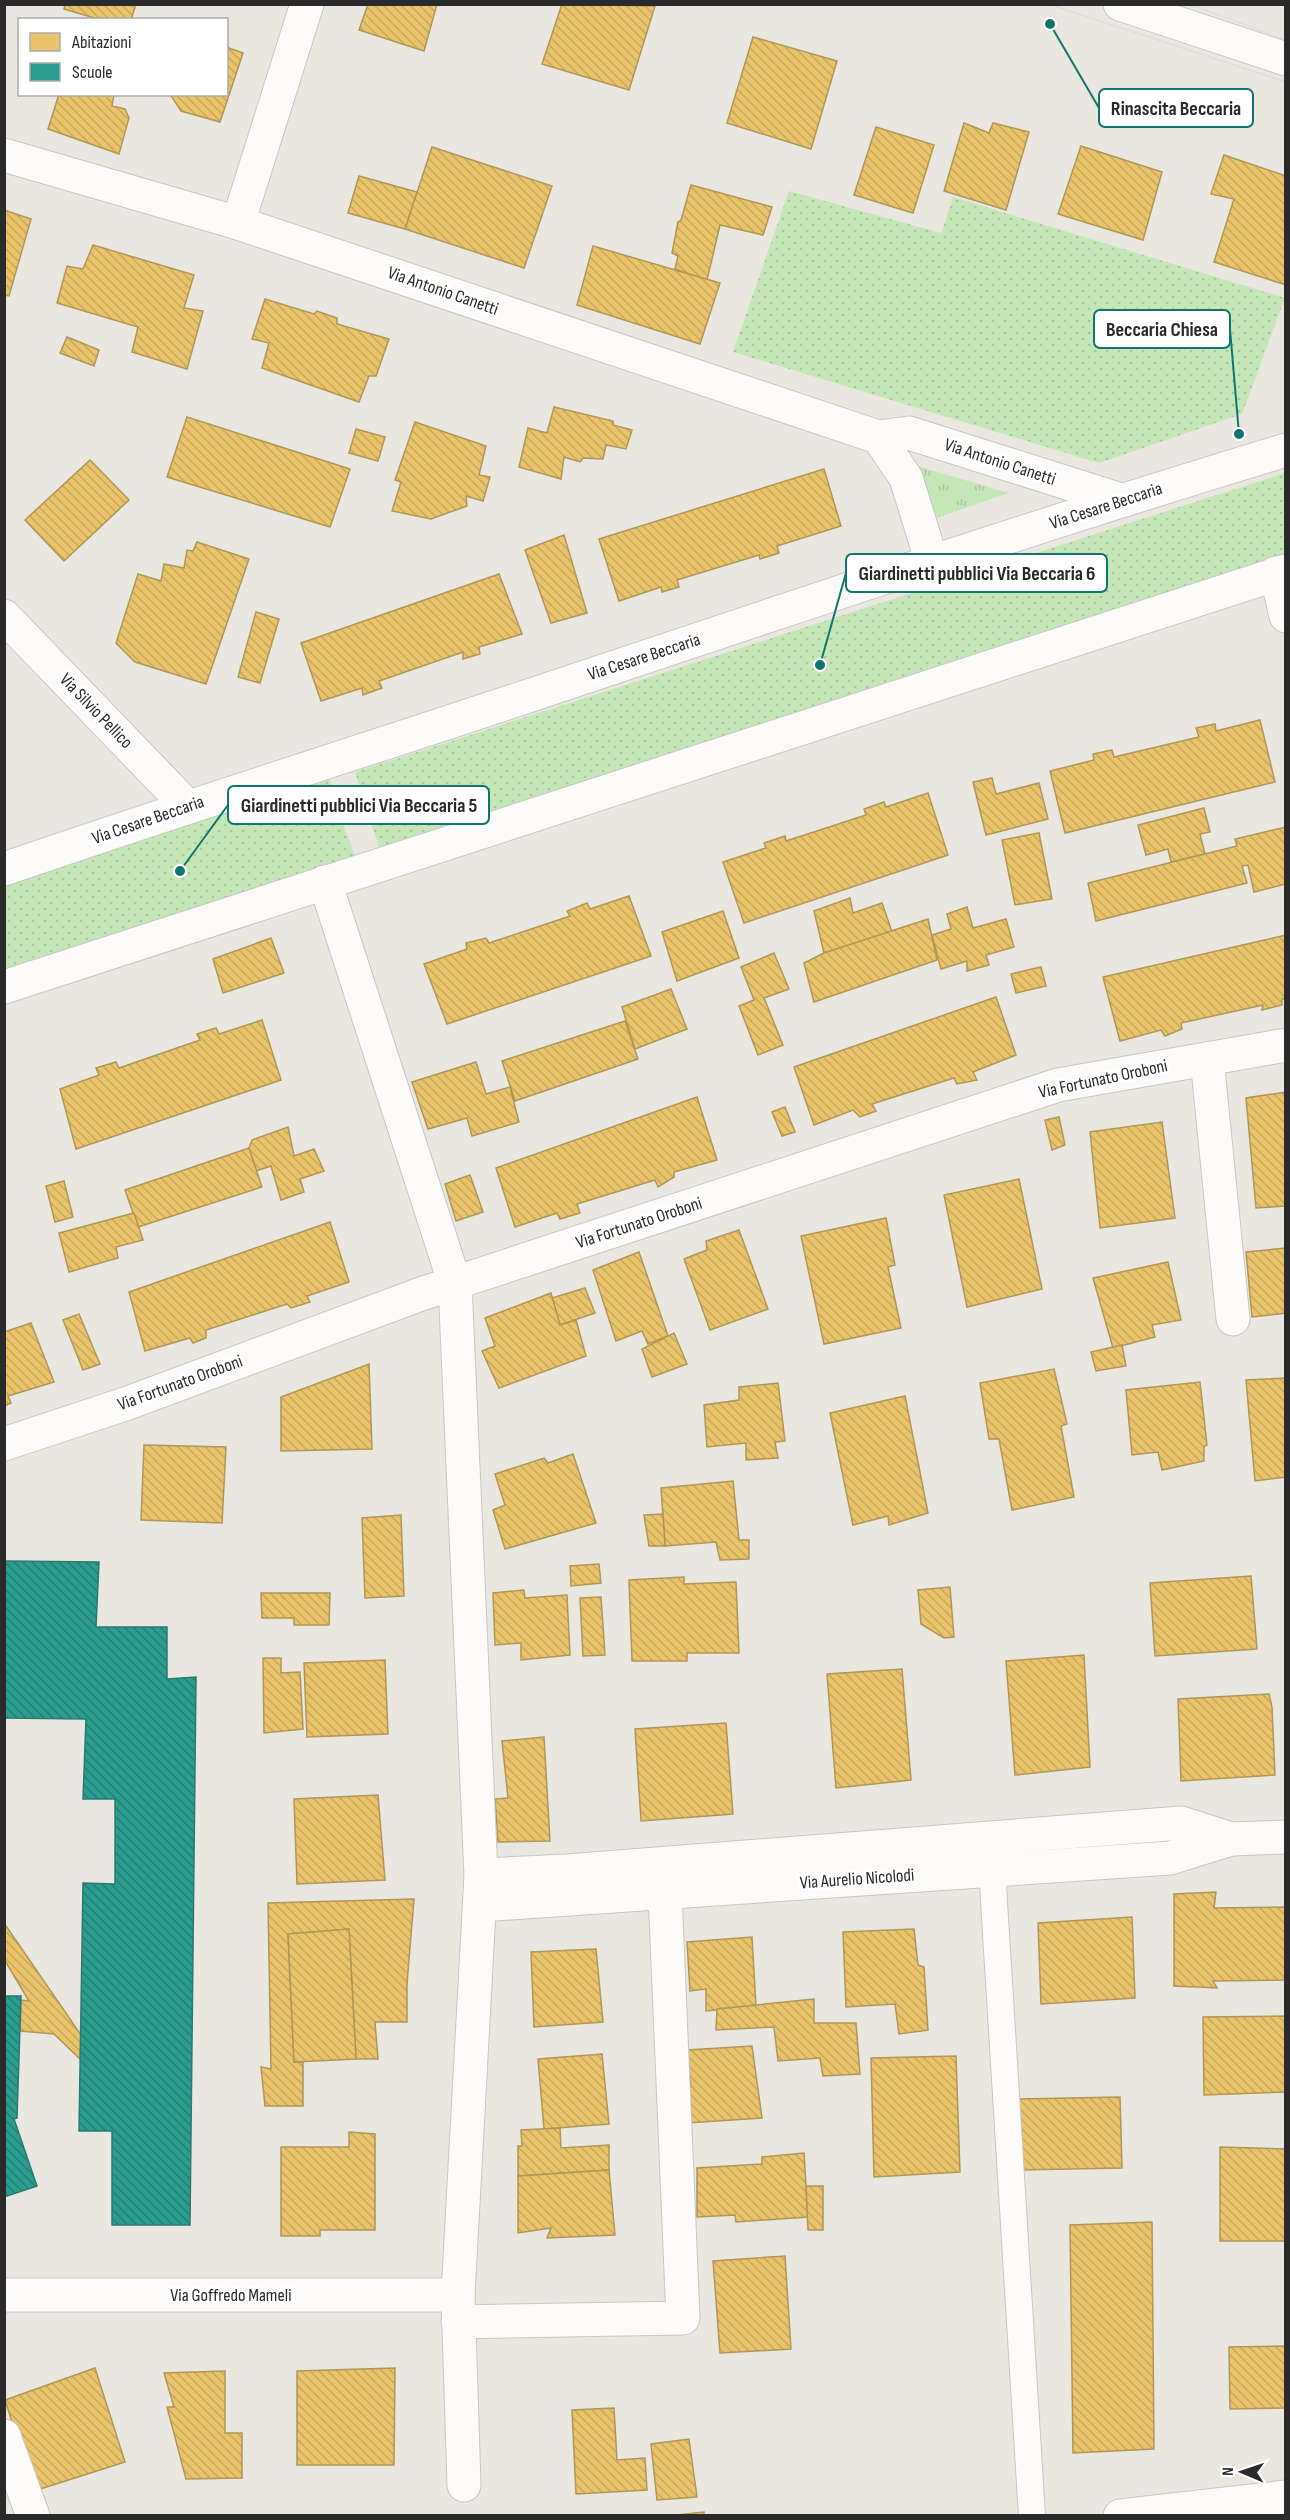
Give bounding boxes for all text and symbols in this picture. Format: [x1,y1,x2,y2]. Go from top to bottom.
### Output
legend [18,18,228,96]
text: Abitazioni [71,32,131,53]
text: Scuole [72,62,112,83]
callout: Rinascita Beccaria [1099,89,1253,127]
text: Rinascita Beccaria [1111,97,1241,121]
street label: Via Antonio Canetti [385,262,501,320]
callout: Beccaria Chiesa [1094,310,1230,348]
text: Beccaria Chiesa [1106,318,1218,342]
street label: Via Antonio Canetti [942,434,1058,490]
street label: Via Cesare Beccaria [1047,478,1165,534]
callout: Giardinetti pubblici Via Beccaria 6 [846,554,1107,592]
text: Giardinetti pubblici Via Beccaria 6 [858,562,1096,586]
street label: Via Cesare Beccaria [585,629,703,685]
street label: Via Silvio Pellico [55,669,137,753]
callout: Giardinetti pubblici Via Beccaria 5 [228,786,489,824]
street label: Via Cesare Beccaria [89,791,207,849]
text: Giardinetti pubblici Via Beccaria 5 [241,794,477,818]
street label: Via Fortunato Oroboni [1037,1055,1169,1103]
street label: Via Fortunato Oroboni [573,1193,705,1253]
street label: Via Fortunato Oroboni [115,1351,245,1415]
street label: Via Aurelio Nicolodi [799,1865,915,1893]
street label: Via Goffredo Mameli [170,2285,292,2306]
north arrow [1212,2442,1272,2502]
text: N [1219,2467,1238,2476]

